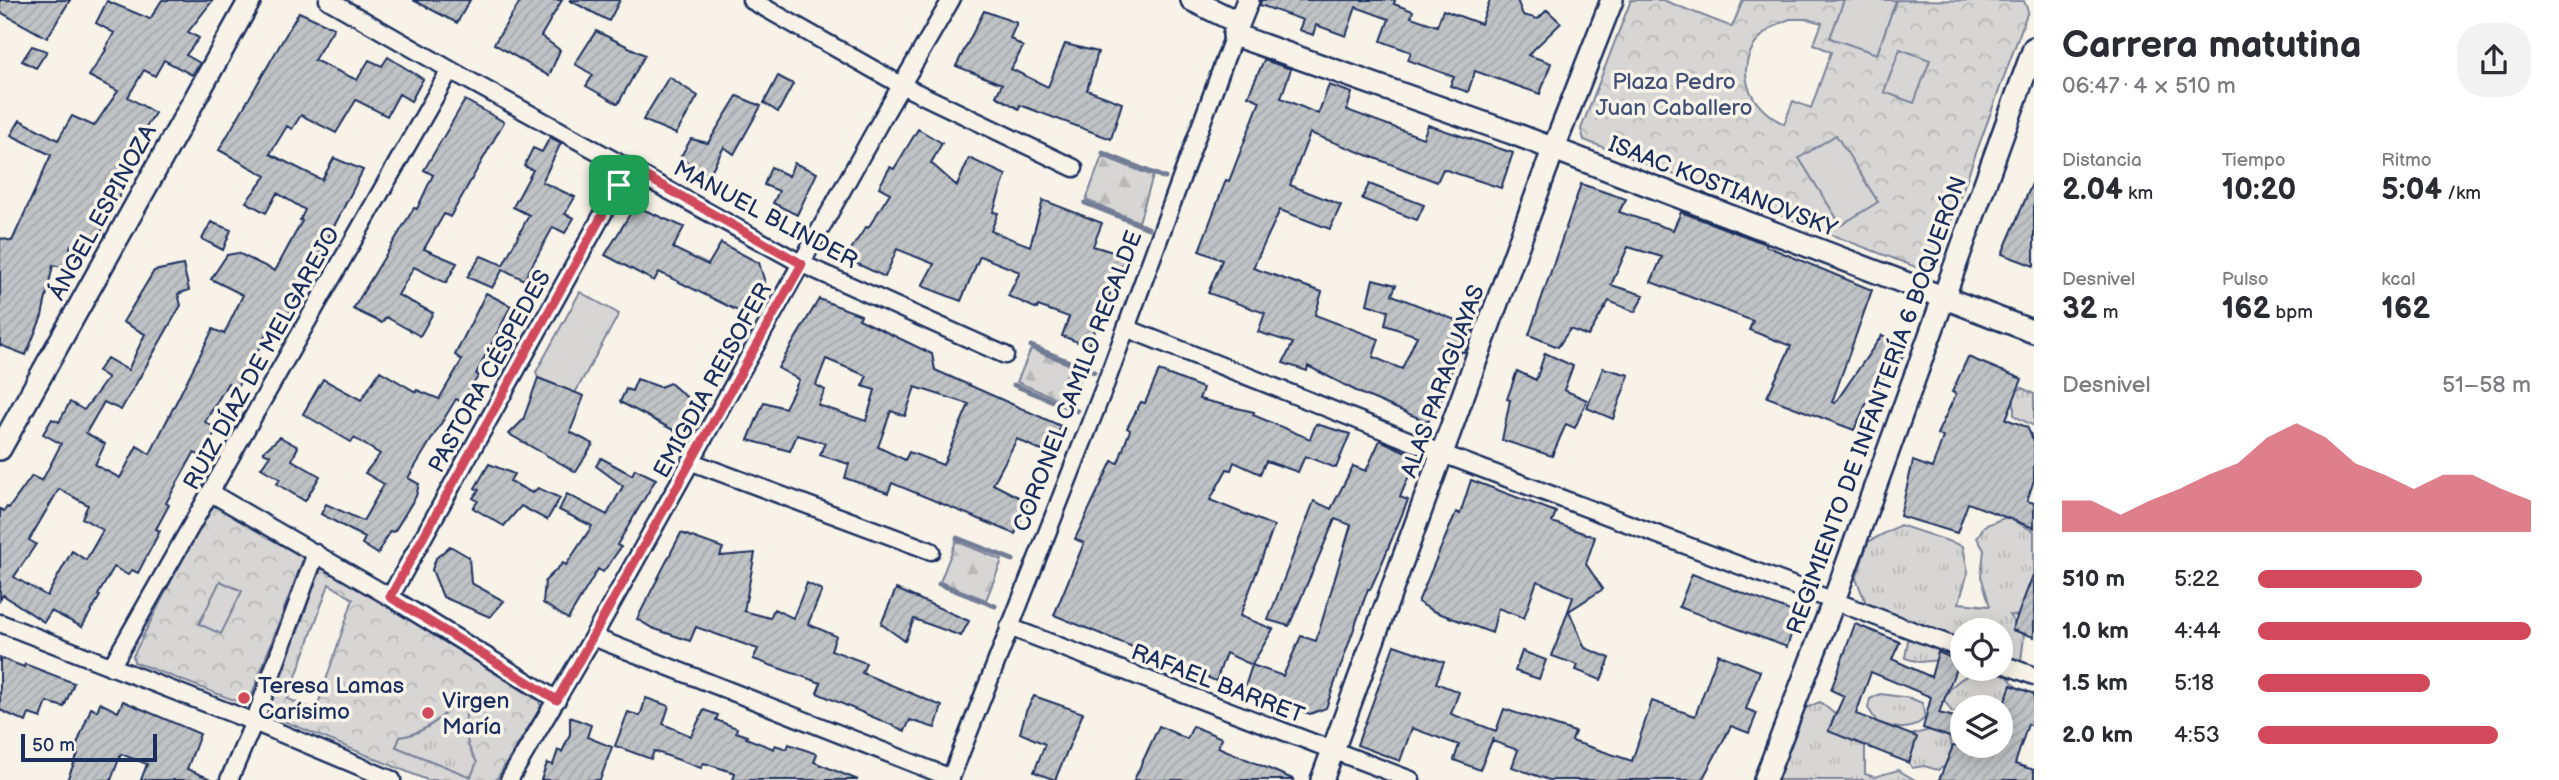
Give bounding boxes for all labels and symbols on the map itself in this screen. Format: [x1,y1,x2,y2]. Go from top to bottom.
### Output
park label: Plaza Pedro Juan Caballero [1596,68,1752,122]
street label: ÁNGEL ESPINOZA [43,119,163,305]
street label: ISAAC KOSTIANOVSKY [1604,130,1841,244]
pin [589,155,649,215]
street label: MANUEL BLINDER [669,155,862,275]
street label: REGIMIENTO DE INFANTERÍA 6 BOQUERÓN [1781,173,1973,638]
street label: RUIZ DÍAZ DE MELGAREJO [178,222,346,495]
street label: CORONEL CAMILO RECALDE [1008,227,1148,536]
street label: PASTORA CÉSPEDES [423,265,557,478]
street label: EMIGDIA REISOFER [648,278,778,483]
street label: ALAS PARAGUAYAS [1395,281,1491,482]
street label: RAFAEL BARRET [1127,638,1308,730]
place label: Teresa Lamas Carísimo [258,672,404,726]
place label: Virgen María [442,687,509,741]
marker: Teresa Lamas Carísimo [236,690,252,706]
marker: Virgen María [420,705,436,721]
scale bar [21,731,158,763]

